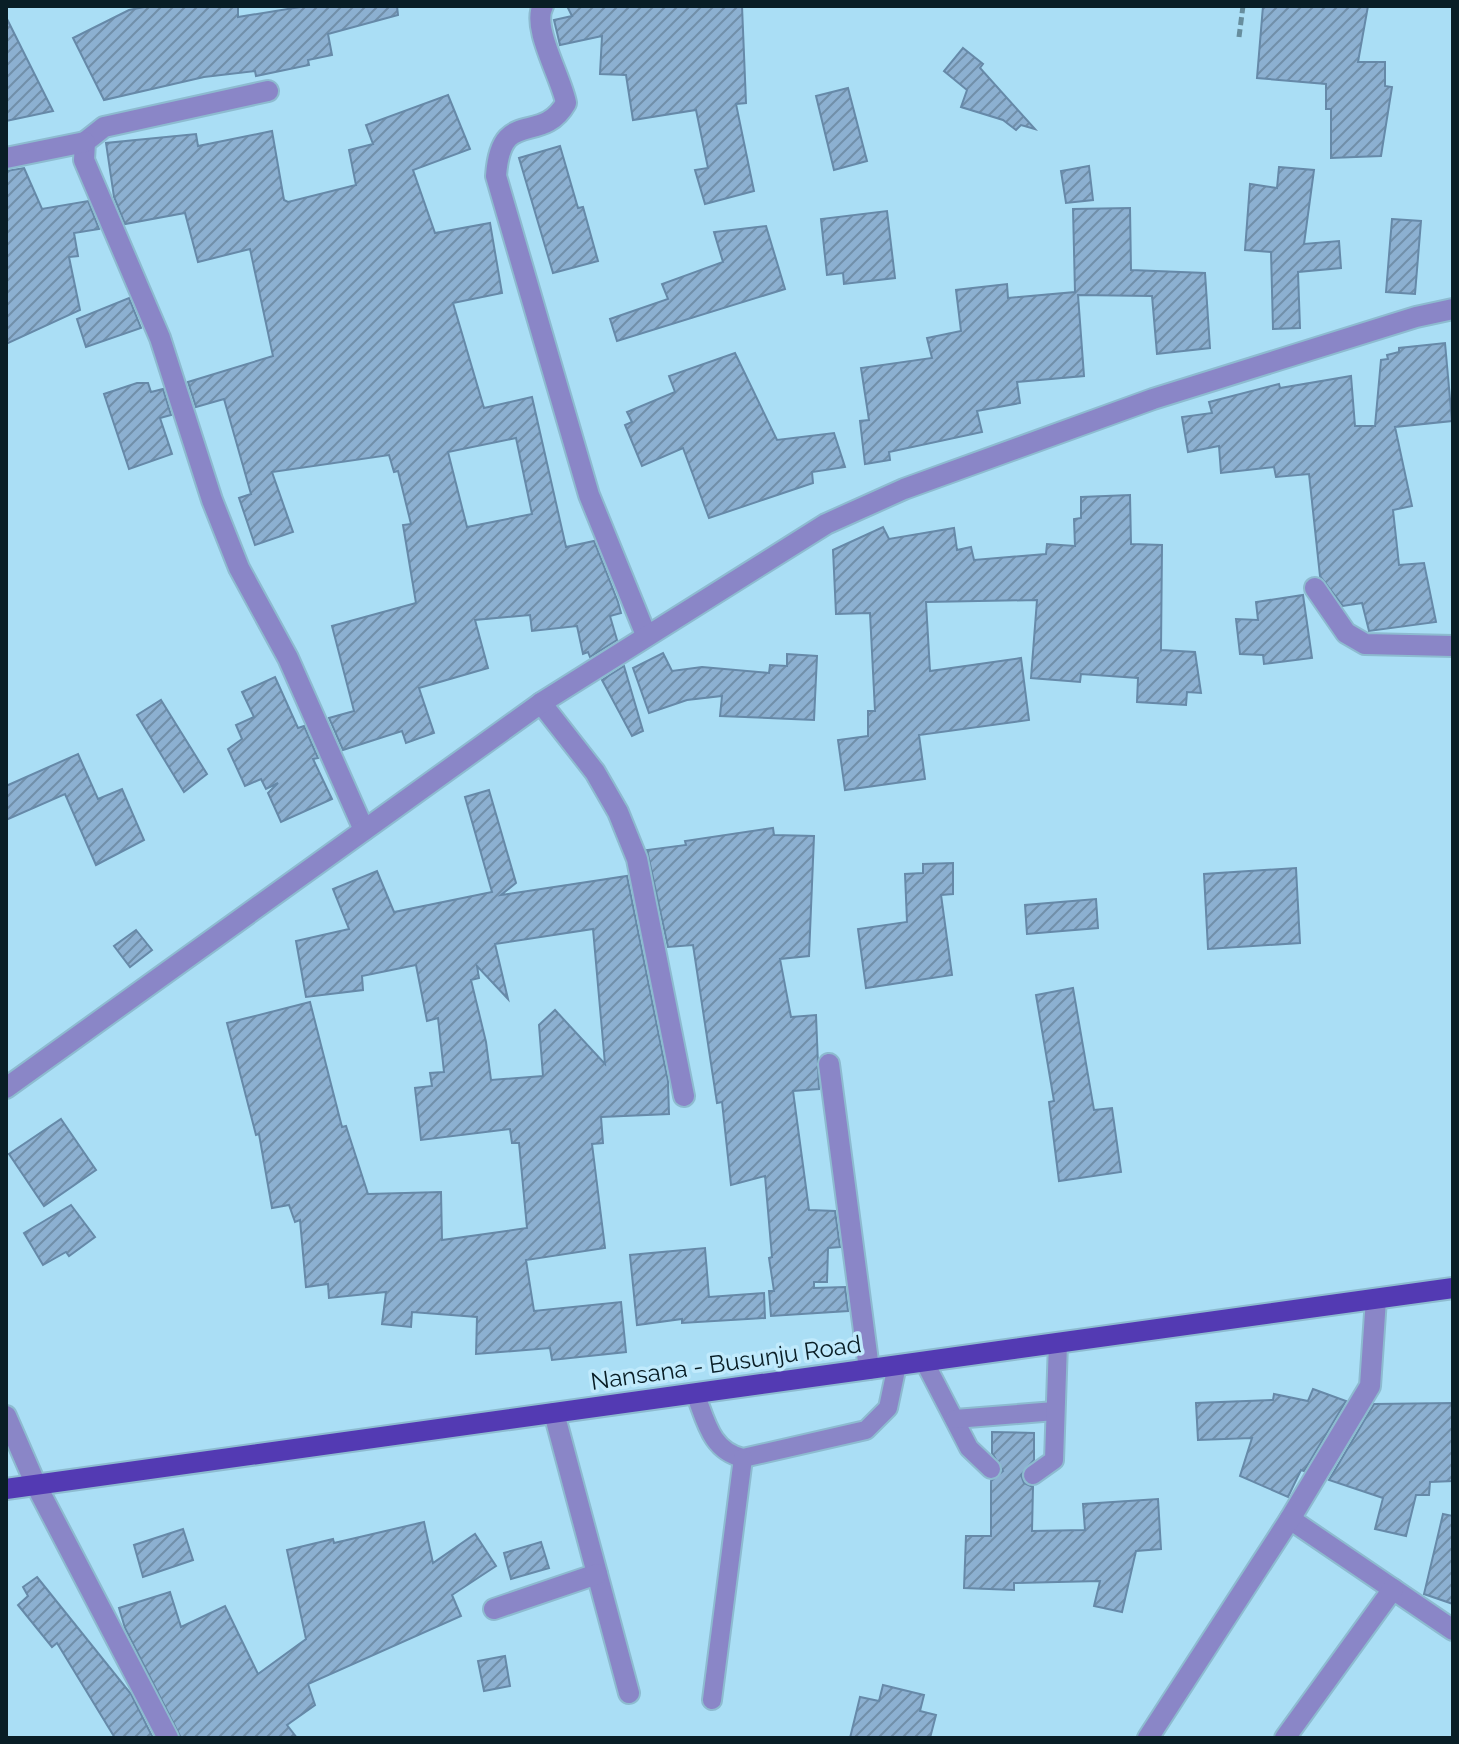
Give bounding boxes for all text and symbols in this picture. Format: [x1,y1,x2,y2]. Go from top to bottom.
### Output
street label: Nansana - Busunju Road [589,1329,863,1396]

